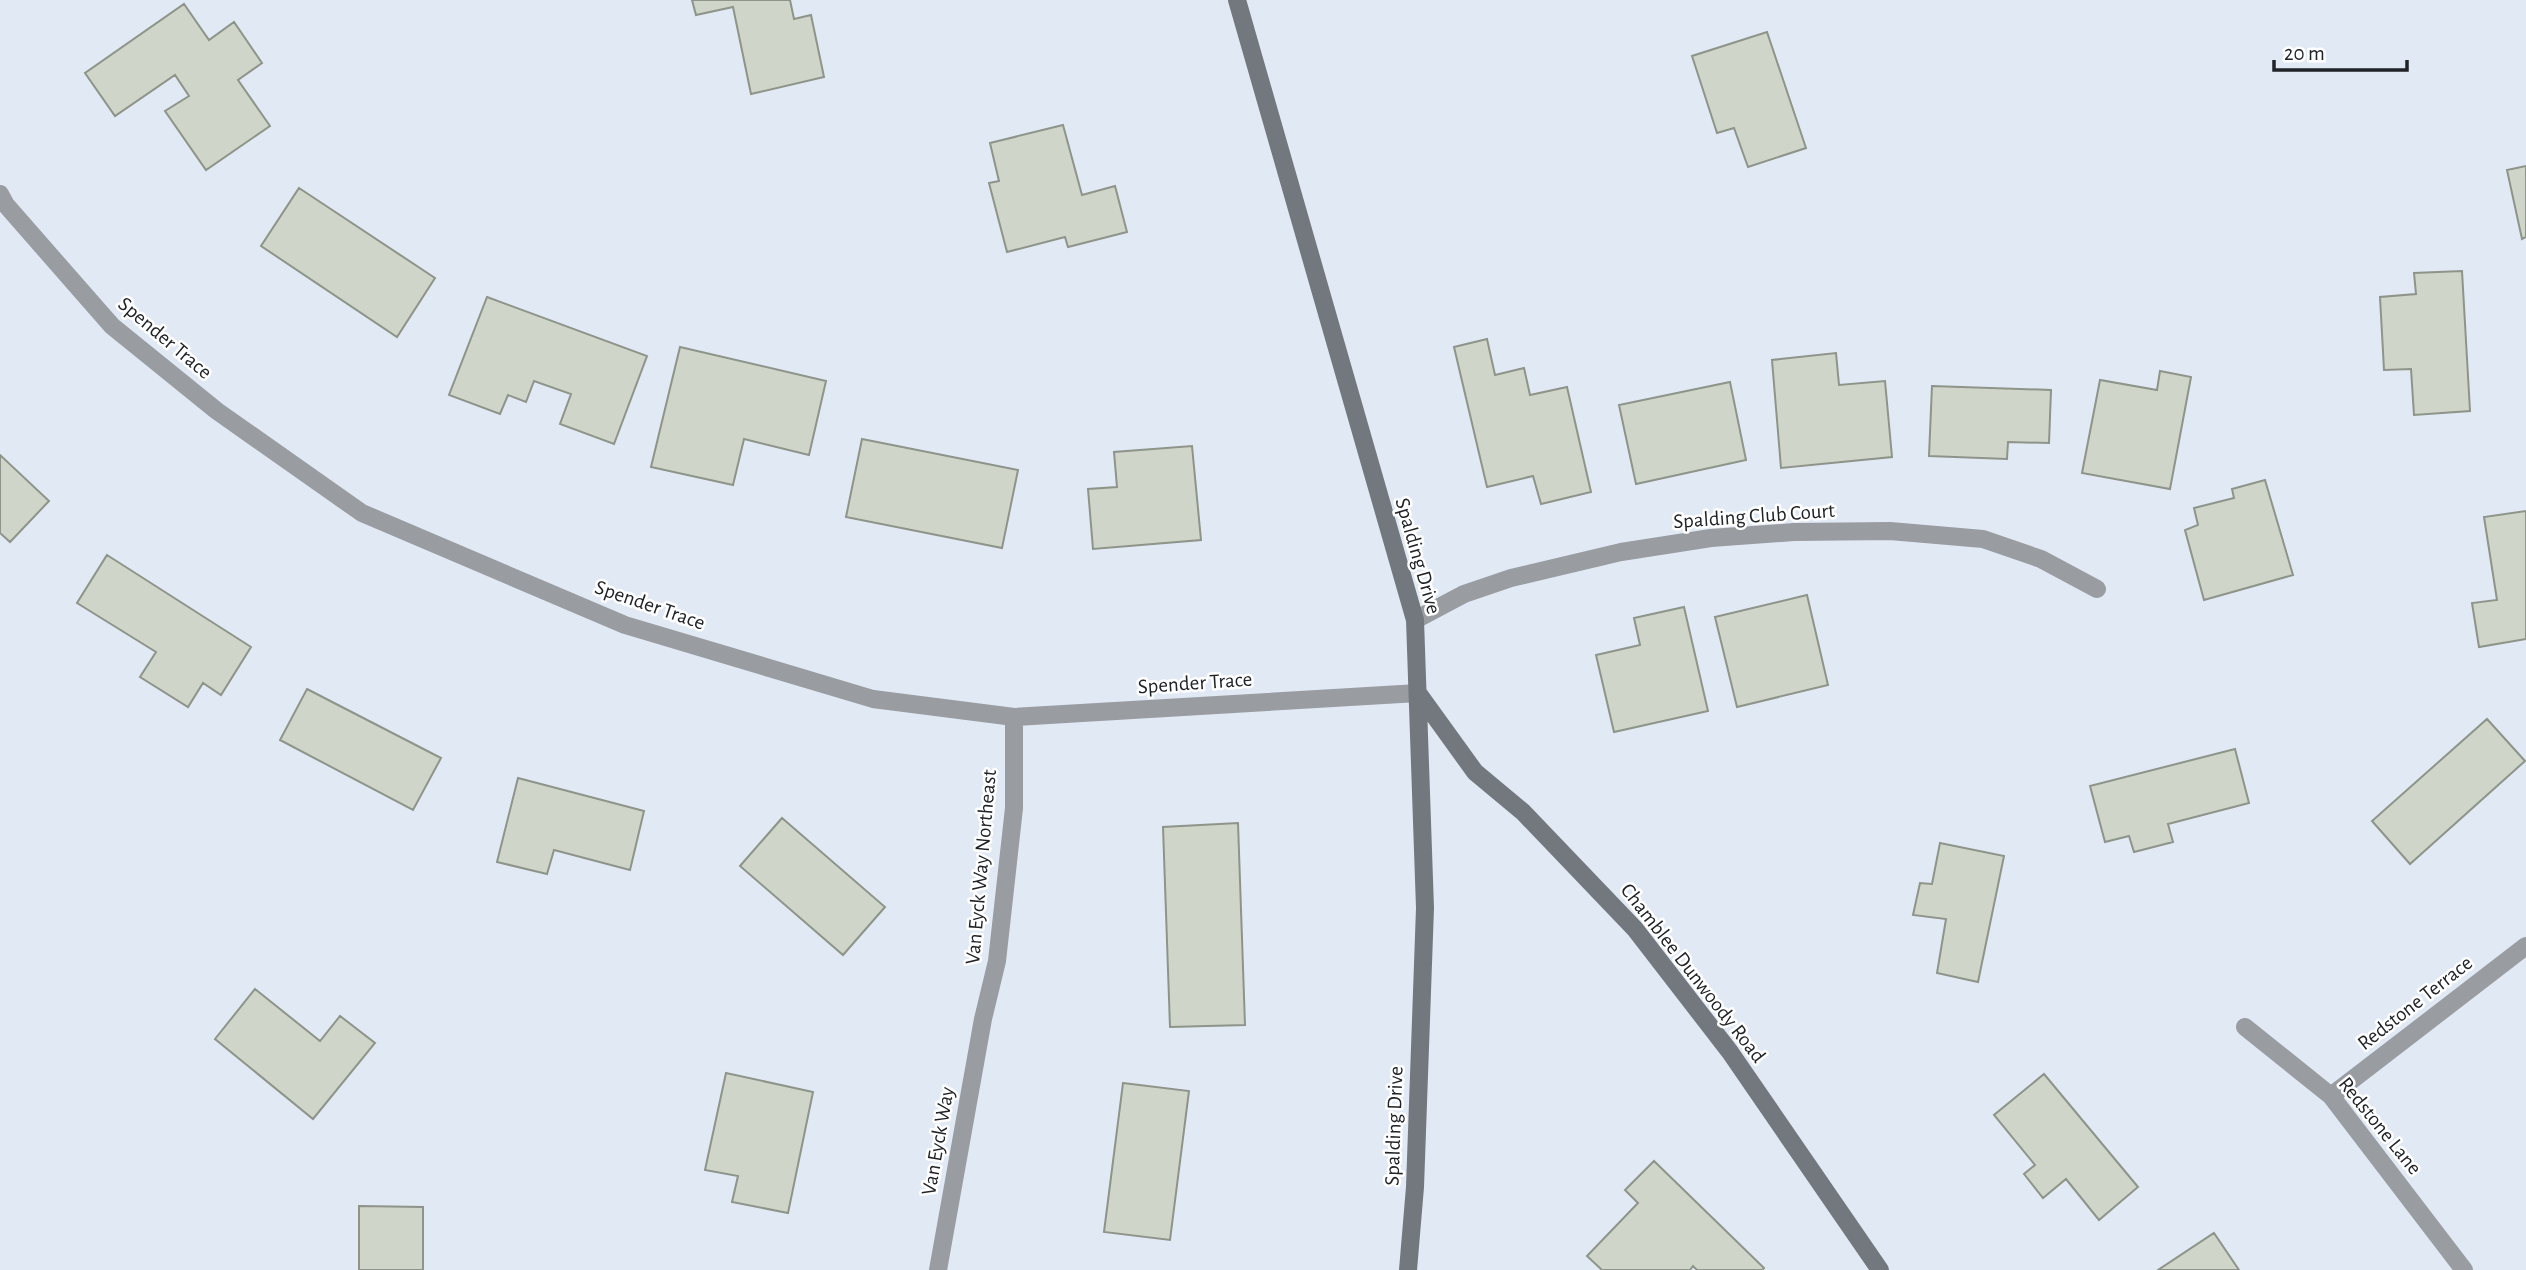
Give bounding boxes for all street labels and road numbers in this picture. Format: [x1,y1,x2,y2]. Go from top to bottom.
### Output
street label: Spender Trace [114,293,216,383]
street label: Spalding Drive [1391,496,1445,616]
street label: Spalding Club Court [1673,500,1836,532]
street label: Spender Trace [592,576,708,634]
street label: Spender Trace [1137,669,1253,697]
street label: Van Eyck Way Northeast [962,768,1000,965]
street label: Chamblee Dunwoody Road [1617,879,1769,1067]
street label: Redstone Terrace [2354,952,2476,1054]
street label: Spalding Drive [1381,1066,1407,1186]
street label: Redstone Lane [2335,1073,2425,1179]
street label: Van Eyck Way [918,1085,958,1197]

